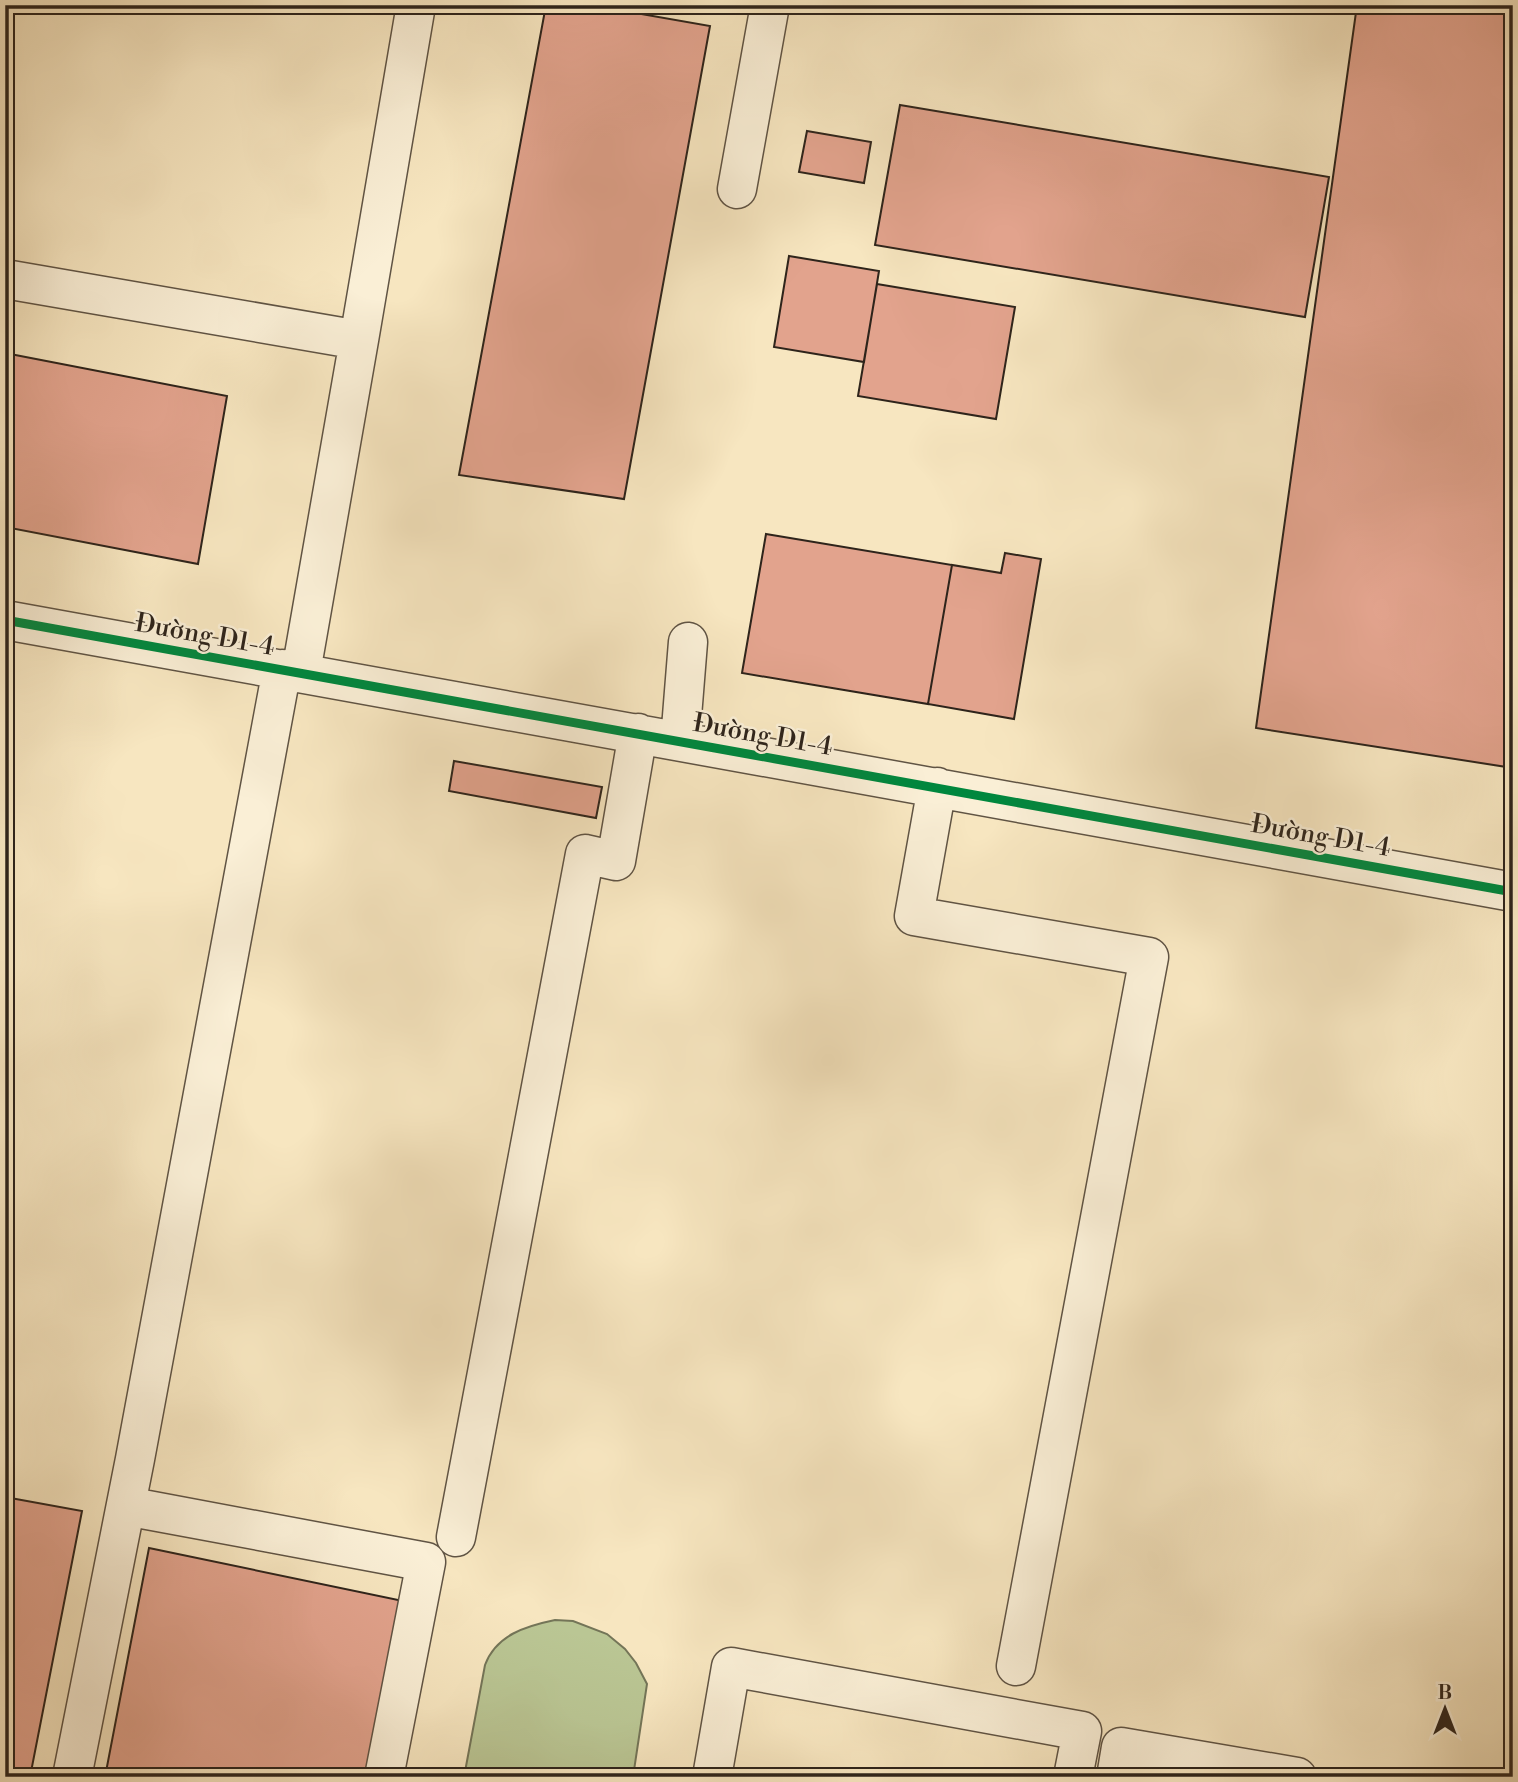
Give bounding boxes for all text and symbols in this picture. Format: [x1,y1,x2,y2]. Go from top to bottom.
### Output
street label: Đường D1-4 [133,607,277,663]
street label: Đường D1-4 [691,707,835,763]
street label: Đường D1-4 [1249,808,1393,864]
north arrow [1410,1674,1480,1744]
text: B [1438,1681,1452,1705]

